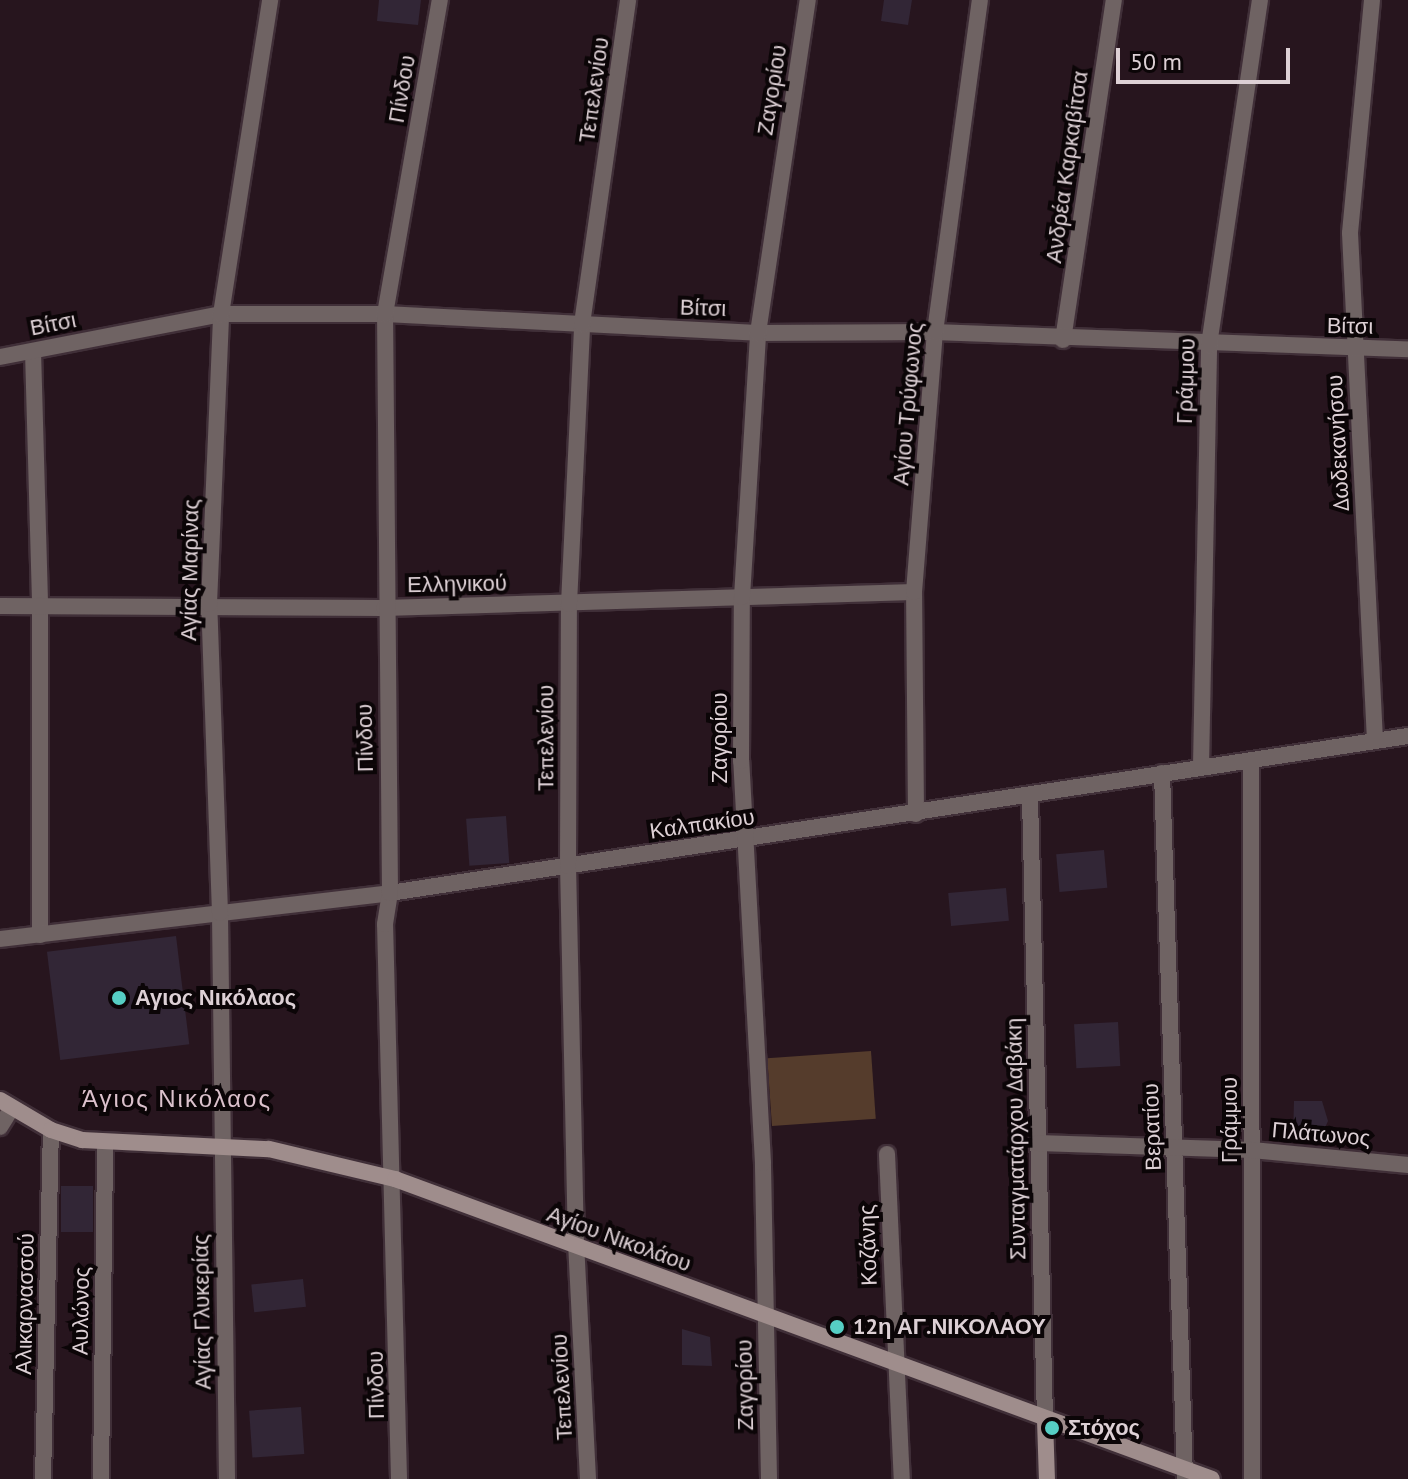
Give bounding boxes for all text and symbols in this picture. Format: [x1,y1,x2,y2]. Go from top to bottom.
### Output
scale bar [1120,32,1294,82]
street label: Τεπελενίου [574,36,614,144]
street label: Ζαγορίου [752,43,792,137]
text: 50 m [1130,46,1182,77]
street label: Πίνδου [383,53,421,125]
street label: Ανδρέα Καρκαβίτσα [1040,69,1094,265]
street label: Βίτσι [679,294,727,322]
street label: Βίτσι [28,307,78,341]
street label: Βίτσι [1327,312,1373,340]
street label: Αγίου Τρύφωνος [888,321,928,487]
street label: Γράμμου [1171,338,1201,424]
street label: Δωδεκανήσου [1321,374,1355,512]
street label: Αγίας Μαρίνας [176,499,204,641]
street label: Ελληνικού [407,570,507,598]
street label: Τεπελενίου [533,685,559,791]
street label: Ζαγορίου [707,692,733,784]
street label: Πίνδου [351,704,379,772]
street label: Καλπακίου [648,804,756,844]
place label: Αγιος Νικόλαος [135,985,296,1011]
marker: Αγιος Νικόλαος [110,989,128,1007]
street label: Συνταγματάρχου Δαβάκη [1001,1018,1031,1260]
street label: Γράμμου [1217,1077,1243,1163]
street label: Βερατίου [1137,1083,1167,1171]
district label: Άγιος Νικόλαος [82,1085,272,1113]
street label: Πλάτωνος [1271,1117,1371,1151]
street label: Αγίου Νικολάου [543,1201,695,1277]
street label: Κοζάνης [853,1204,883,1286]
street label: Αλικαρνασσού [11,1233,39,1375]
street label: Αγίας Γλυκερίας [187,1234,217,1390]
street label: Αυλώνος [67,1267,95,1355]
place label: 12η ΑΓ.ΝΙΚΟΛΑΟΥ [853,1314,1046,1340]
marker: 12η ΑΓ.ΝΙΚΟΛΑΟΥ [828,1318,846,1336]
street label: Τεπελενίου [546,1333,578,1441]
street label: Ζαγορίου [731,1339,759,1431]
street label: Πίνδου [362,1351,390,1419]
place label: Στόχος [1068,1415,1140,1441]
marker: Στόχος [1043,1419,1061,1437]

